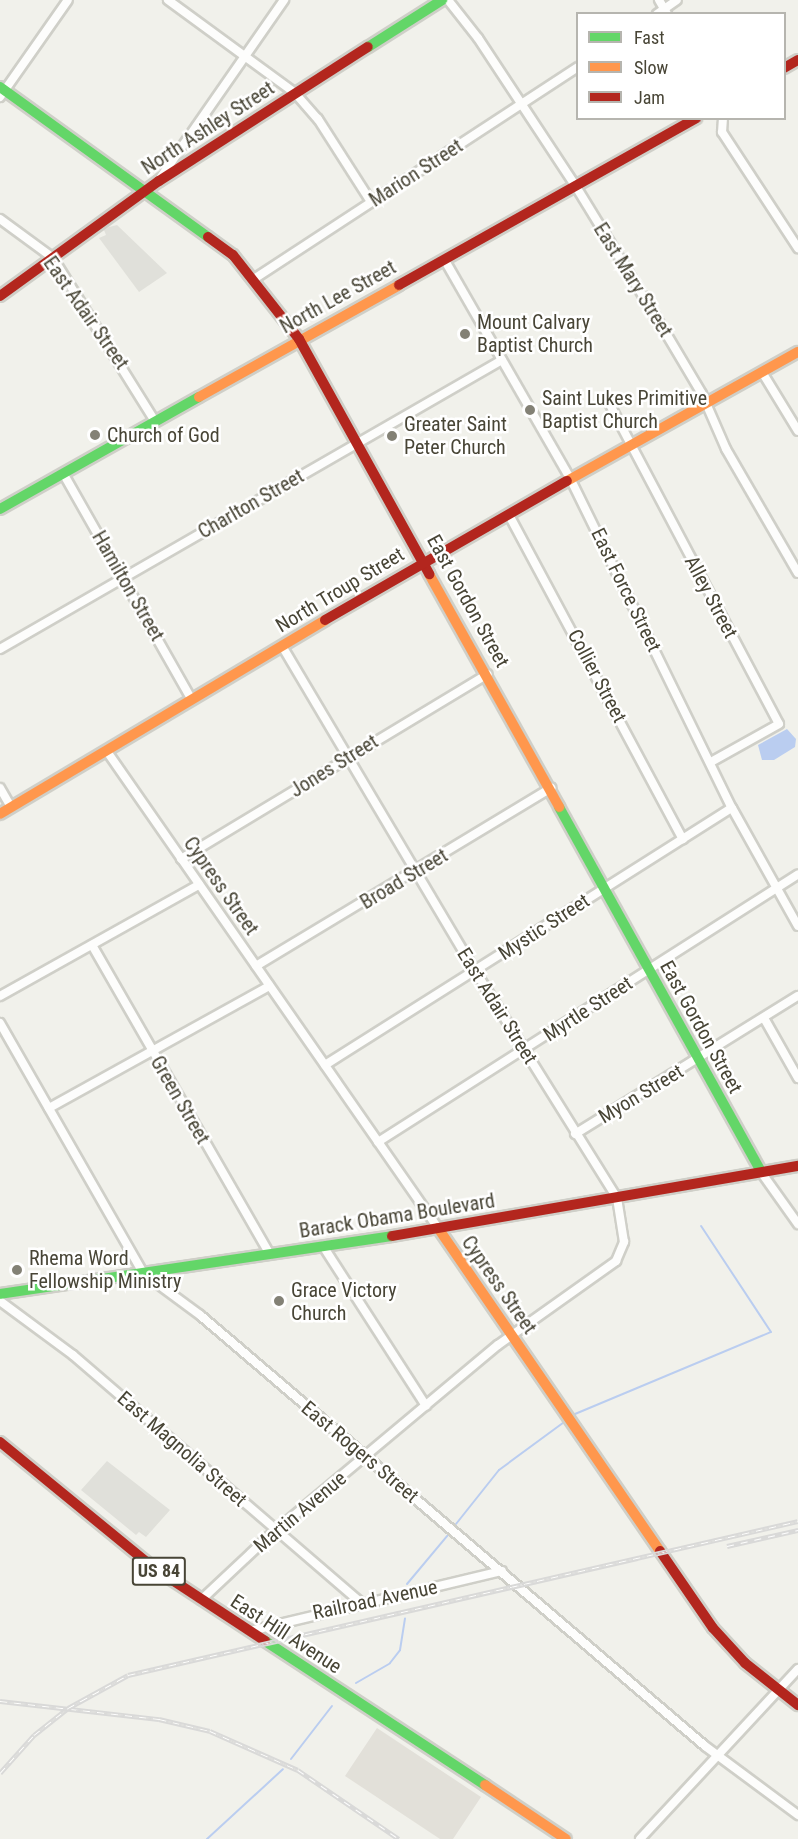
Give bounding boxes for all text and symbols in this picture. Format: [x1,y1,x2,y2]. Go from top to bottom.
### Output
legend [576,12,786,120]
text: Fast [634,27,665,48]
text: Slow [634,57,668,78]
street label: North Ashley Street [137,76,279,180]
text: Jam [634,87,665,108]
street label: Marion Street [365,134,467,212]
street label: East Mary Street [588,219,678,341]
street label: East Adair Street [38,252,134,374]
street label: North Lee Street [276,255,400,339]
place label: Mount Calvary Baptist Church [477,310,593,357]
marker: Mount Calvary Baptist Church [458,327,472,341]
place label: Saint Lukes Primitive Baptist Church [542,386,707,433]
marker: Saint Lukes Primitive Baptist Church [523,403,537,417]
place label: Greater Saint Peter Church [404,412,507,459]
place label: Church of God [107,423,220,447]
marker: Church of God [88,428,102,442]
marker: Greater Saint Peter Church [385,429,399,443]
street label: Charlton Street [194,464,308,544]
street label: East Force Street [586,524,666,656]
street label: Hamilton Street [87,527,169,645]
street label: East Gordon Street [422,530,514,672]
street label: North Troup Street [271,542,409,638]
street label: Alley Street [679,552,743,642]
street label: Collier Street [562,625,632,727]
street label: Jones Street [286,730,382,802]
street label: Cypress Street [178,832,264,940]
street label: Broad Street [356,844,452,914]
street label: Mystic Street [494,889,594,965]
street label: East Adair Street [452,944,542,1068]
street label: East Gordon Street [655,956,747,1098]
street label: Myrtle Street [539,971,637,1047]
street label: Green Street [145,1052,215,1148]
street label: Myon Street [594,1059,688,1129]
street label: Barack Obama Boulevard [298,1189,496,1243]
street label: Cypress Street [456,1231,542,1339]
place label: Rhema Word Fellowship Ministry [29,1246,181,1293]
marker: Rhema Word Fellowship Ministry [10,1263,24,1277]
place label: Grace Victory Church [291,1278,397,1325]
marker: Grace Victory Church [272,1294,286,1308]
street label: East Magnolia Street [112,1386,252,1512]
street label: East Rogers Street [296,1396,424,1508]
street label: Martin Avenue [249,1466,351,1558]
road number: US 84 [130,1556,188,1586]
street label: Railroad Avenue [310,1575,440,1625]
street label: East Hill Avenue [226,1589,346,1679]

